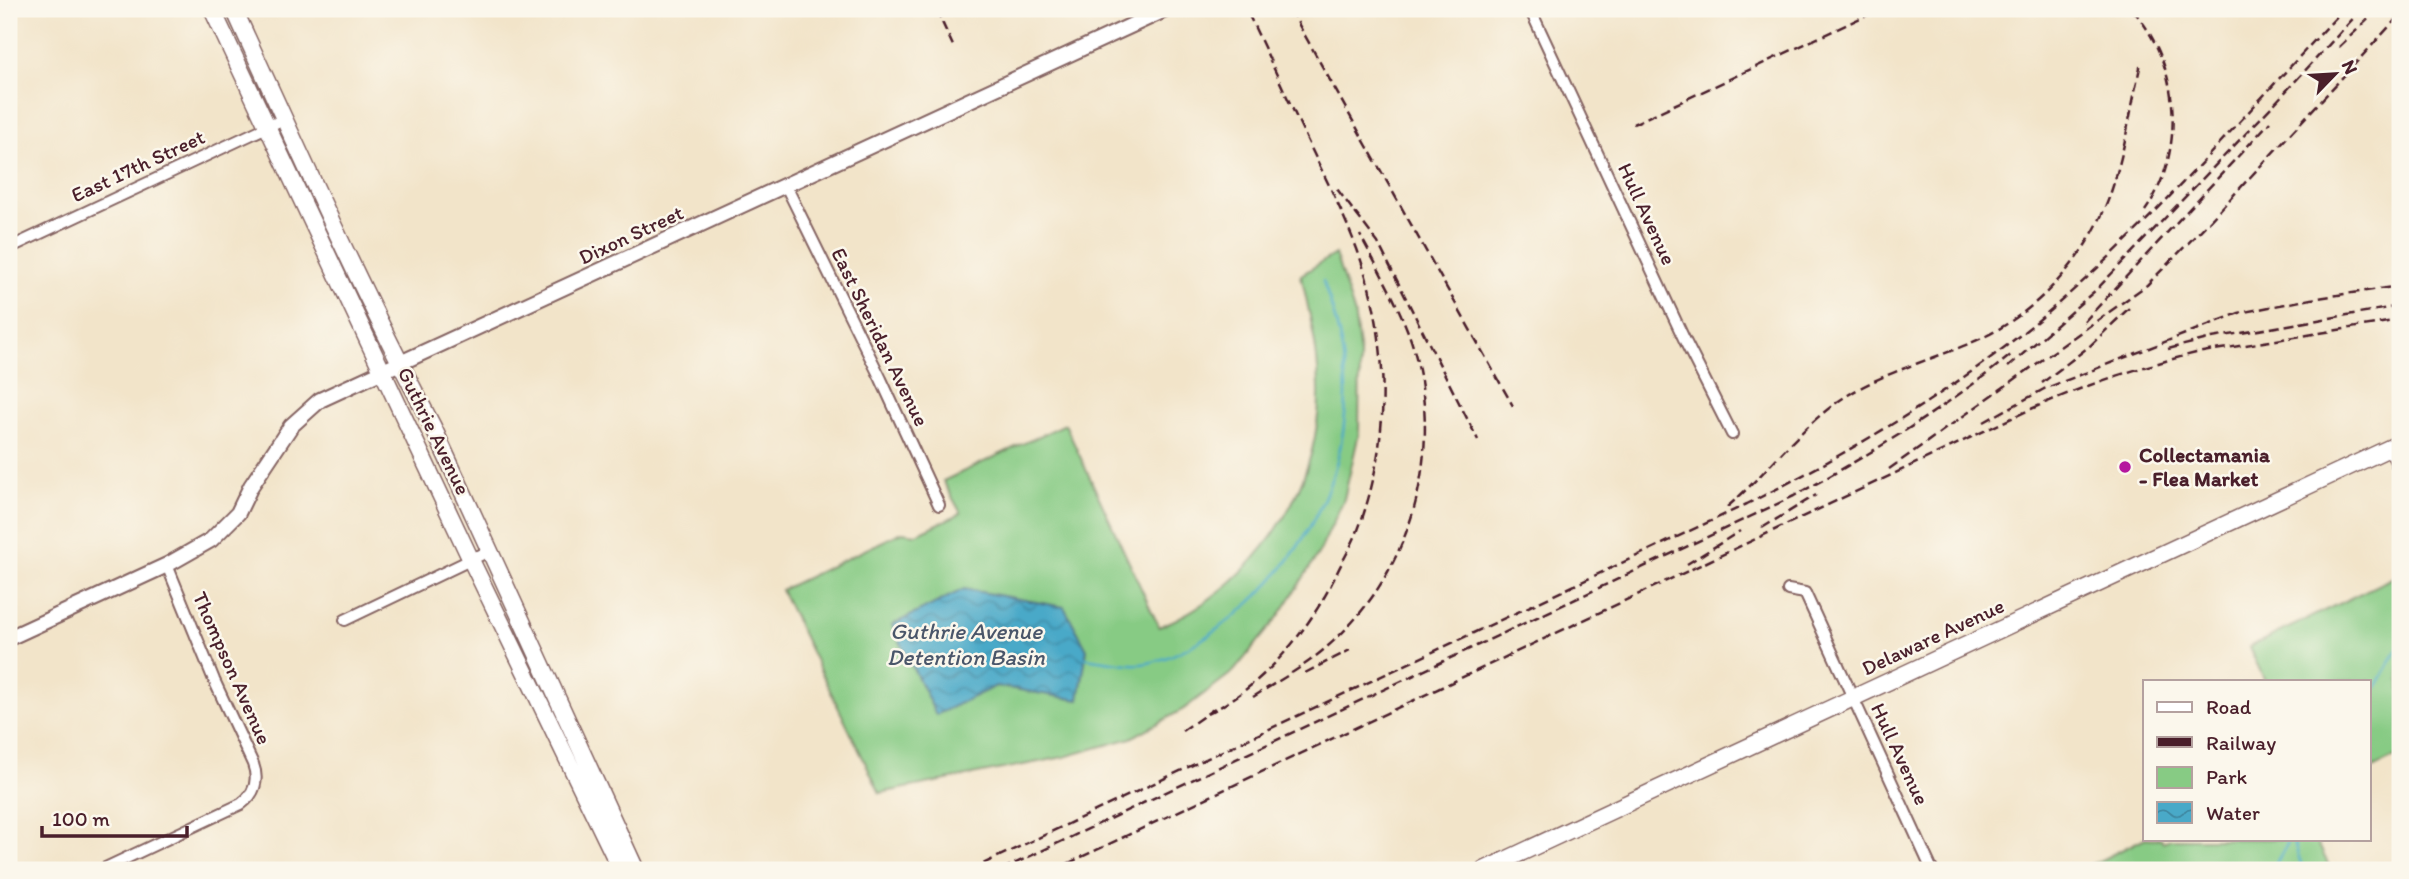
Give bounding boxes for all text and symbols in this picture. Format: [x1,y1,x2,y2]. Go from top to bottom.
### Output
north arrow [2300,38,2370,108]
text: N [2337,56,2363,78]
street label: East 17th Street [67,124,209,207]
street label: Hull Avenue [1613,159,1682,269]
street label: Dixon Street [575,199,687,270]
street label: East Sheridan Avenue [826,243,935,430]
street label: Guthrie Avenue [393,363,476,499]
place label: Collectamania - Flea Market [2139,442,2271,491]
marker: Collectamania - Flea Market [2117,459,2133,475]
street label: Thompson Avenue [188,588,277,748]
street label: Delaware Avenue [1858,593,2008,680]
water label: Guthrie Avenue Detention Basin [887,617,1046,671]
legend [2143,680,2370,840]
text: Road [2206,694,2252,719]
street label: Hull Avenue [1866,699,1935,809]
text: Railway [2206,730,2276,755]
text: Park [2206,764,2248,789]
scale bar [42,795,187,839]
text: Water [2206,800,2260,825]
text: 100 m [52,806,110,831]

